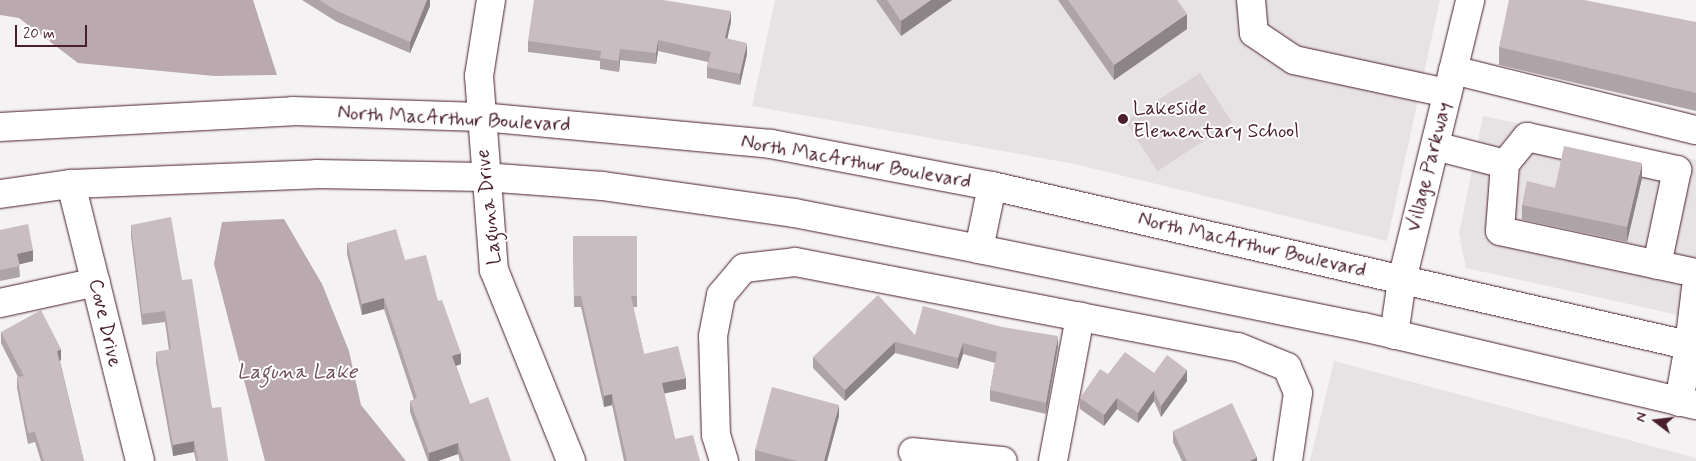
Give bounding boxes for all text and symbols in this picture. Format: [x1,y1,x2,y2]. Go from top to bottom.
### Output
scale bar [18,15,90,47]
text: 20 m [23,24,55,44]
place label: Lakeside Elementary School [1133,96,1299,143]
street label: Village Parkway [1401,99,1457,235]
street label: North MacArthur Boulevard [338,101,570,137]
marker: Lakeside Elementary School [1117,113,1129,125]
street label: North MacArthur Boulevard [741,130,971,194]
street label: Laguna Drive [471,148,507,266]
street label: North MacArthur Boulevard [1137,207,1367,283]
street label: Cove Drive [83,277,127,369]
water label: Laguna Lake [237,359,357,385]
north arrow [1631,396,1681,446]
text: N [1632,410,1651,424]

